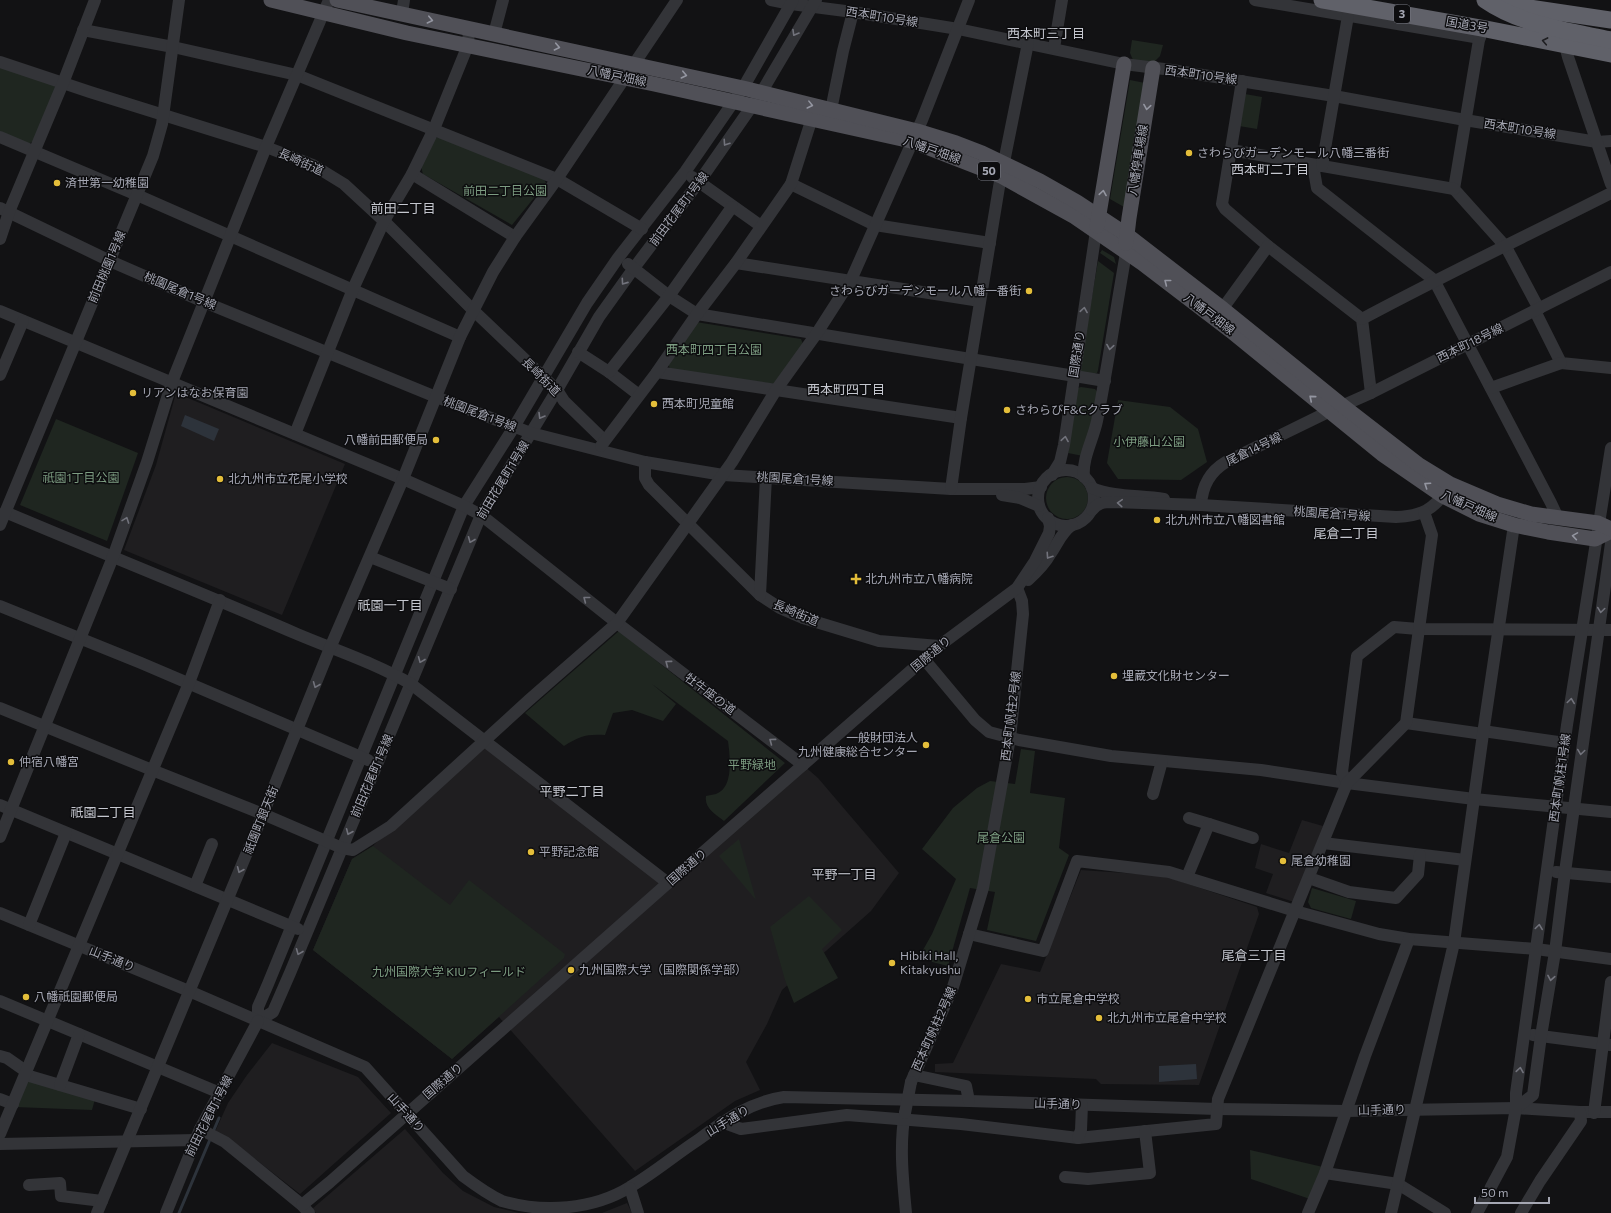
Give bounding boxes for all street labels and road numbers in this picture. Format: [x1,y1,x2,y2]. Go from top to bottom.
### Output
street label: 西本町10号線 [845,3,919,29]
road number: 3 [1394,5,1410,23]
street label: 国道3号 [1445,13,1489,35]
street label: 八幡戸畑線 [586,62,648,88]
street label: 西本町10号線 [1164,62,1238,86]
street label: 西本町10号線 [1483,115,1557,141]
street label: 八幡停車場線 [1124,123,1150,197]
street label: 八幡戸畑線 [902,133,963,165]
street label: 長崎街道 [277,145,326,177]
road number: 50 [978,162,1000,180]
street label: 前田花尾町1号線 [646,169,711,248]
street label: 前田桃園1号線 [85,228,128,305]
street label: 桃園尾倉1号線 [142,269,219,312]
street label: 八幡戸畑線 [1181,290,1238,337]
street label: 西本町18号線 [1434,320,1505,364]
street label: 国際通り [1065,329,1087,379]
street label: 長崎街道 [520,354,564,398]
street label: 桃園尾倉1号線 [442,393,519,433]
street label: 尾倉14号線 [1223,429,1284,468]
street label: 前田花尾町1号線 [473,438,531,521]
street label: 桃園尾倉1号線 [756,469,834,487]
street label: 八幡戸畑線 [1439,486,1500,524]
street label: 桃園尾倉1号線 [1293,503,1371,523]
street label: 長崎街道 [772,596,821,628]
street label: 国際通り [907,632,953,674]
street label: 牡牛座の道 [682,670,739,717]
street label: 西本町帆柱2号線 [998,670,1022,762]
street label: 前田花尾町1号線 [347,732,395,819]
street label: 西本町帆柱1号線 [1546,733,1572,823]
street label: 祇園町銀天街 [240,784,280,856]
street label: 国際通り [664,845,709,887]
street label: 山手通り [87,943,137,974]
street label: 西本町帆柱2号線 [908,984,958,1073]
street label: 国際通り [420,1059,465,1101]
street label: 前田花尾町1号線 [182,1073,235,1158]
street label: 山手通り [385,1090,428,1135]
street label: 山手通り [1034,1095,1082,1111]
street label: 山手通り [703,1102,752,1139]
street label: 山手通り [1358,1102,1406,1116]

